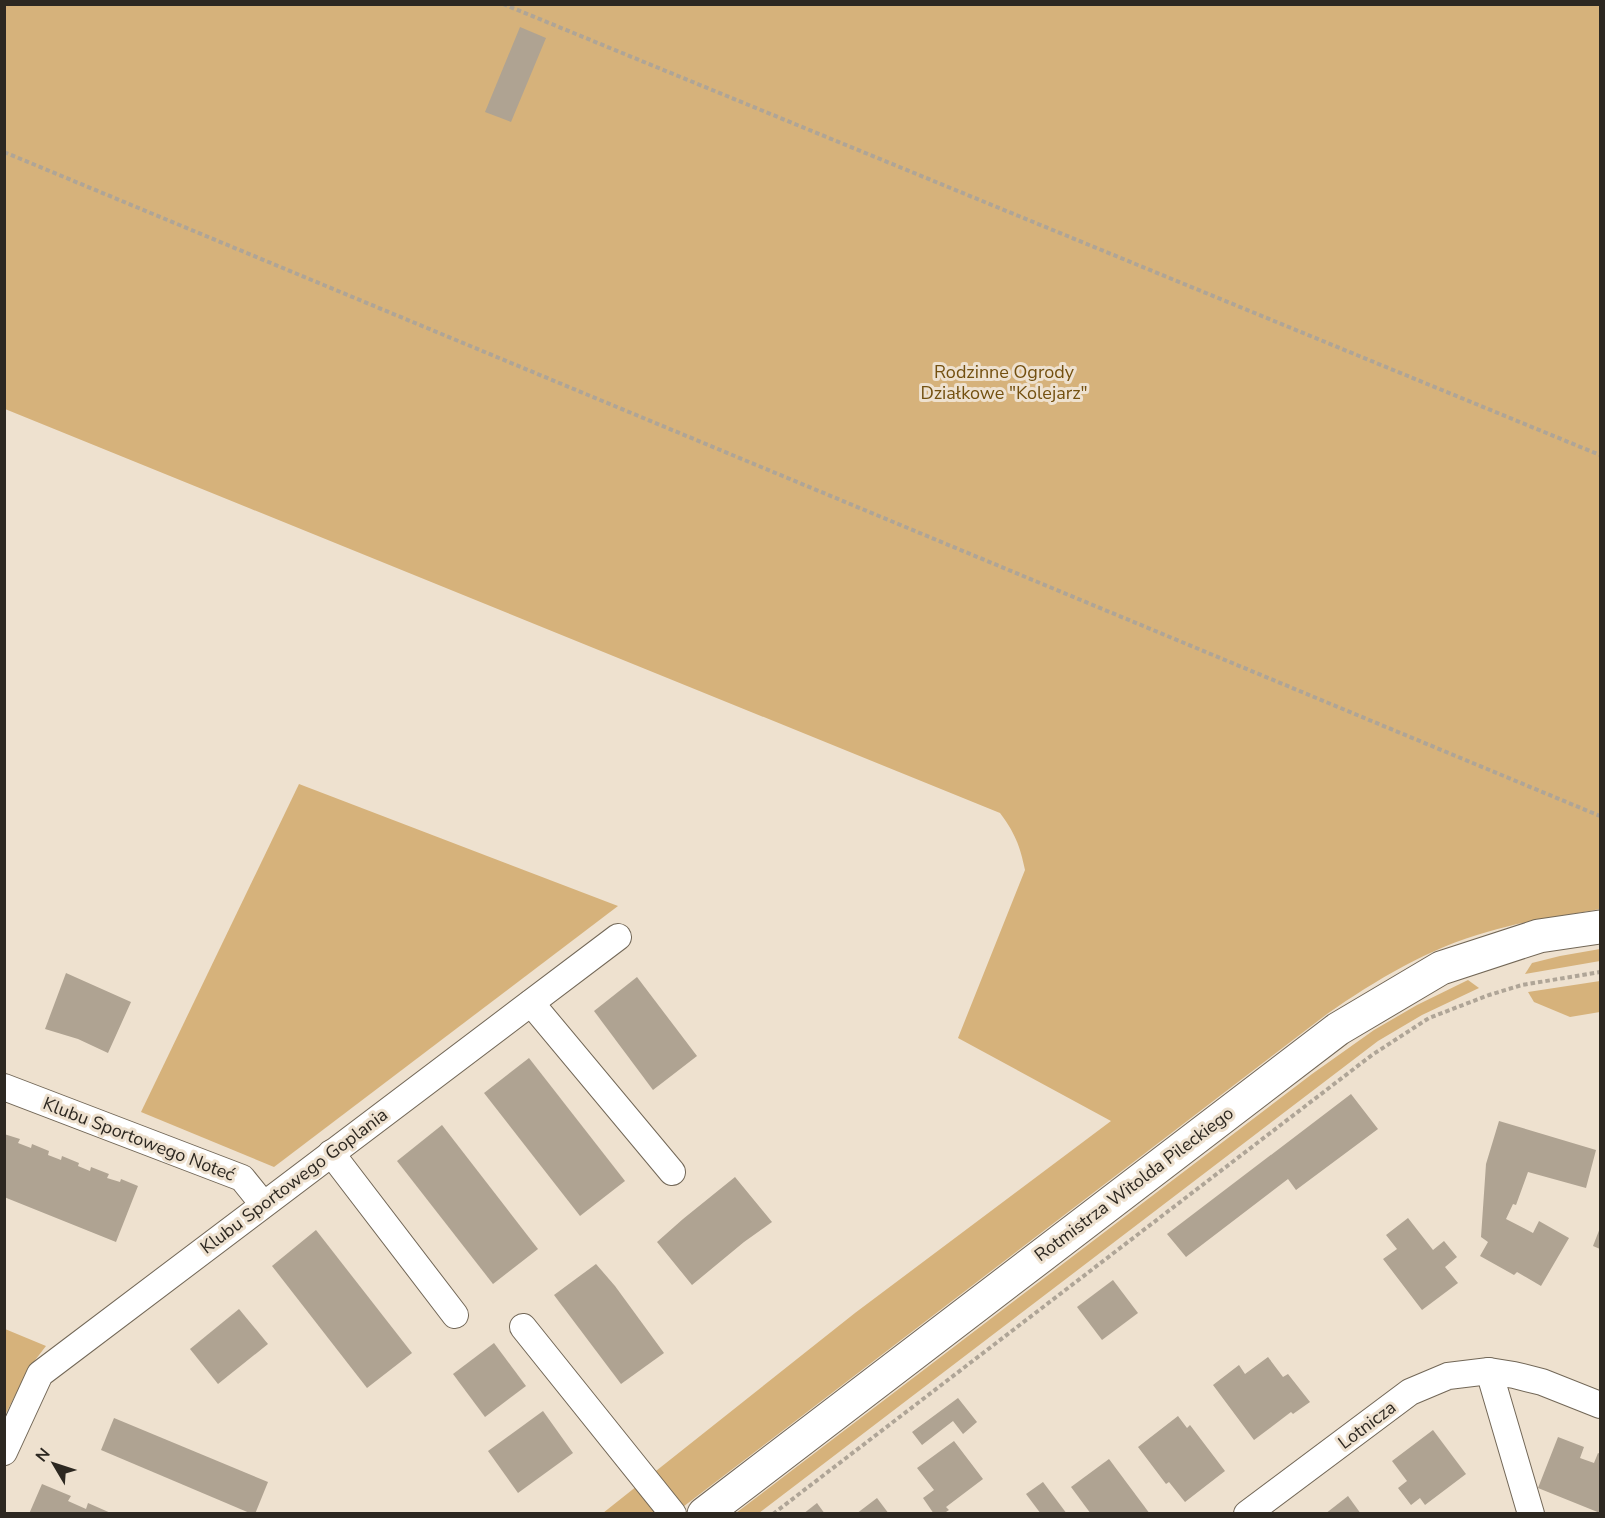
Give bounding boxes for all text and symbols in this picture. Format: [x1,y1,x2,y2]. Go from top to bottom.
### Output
park label: Rodzinne Ogrody Działkowe "Kolejarz" [920,360,1088,405]
street label: Klubu Sportowego Noteć [40,1091,238,1187]
street label: Rotmistrza Witolda Pileckiego [1030,1101,1238,1267]
street label: Klubu Sportowego Goplania [195,1103,393,1259]
street label: Lotnicza [1333,1395,1401,1455]
north arrow [24,1434,84,1494]
text: N [31,1444,55,1467]

